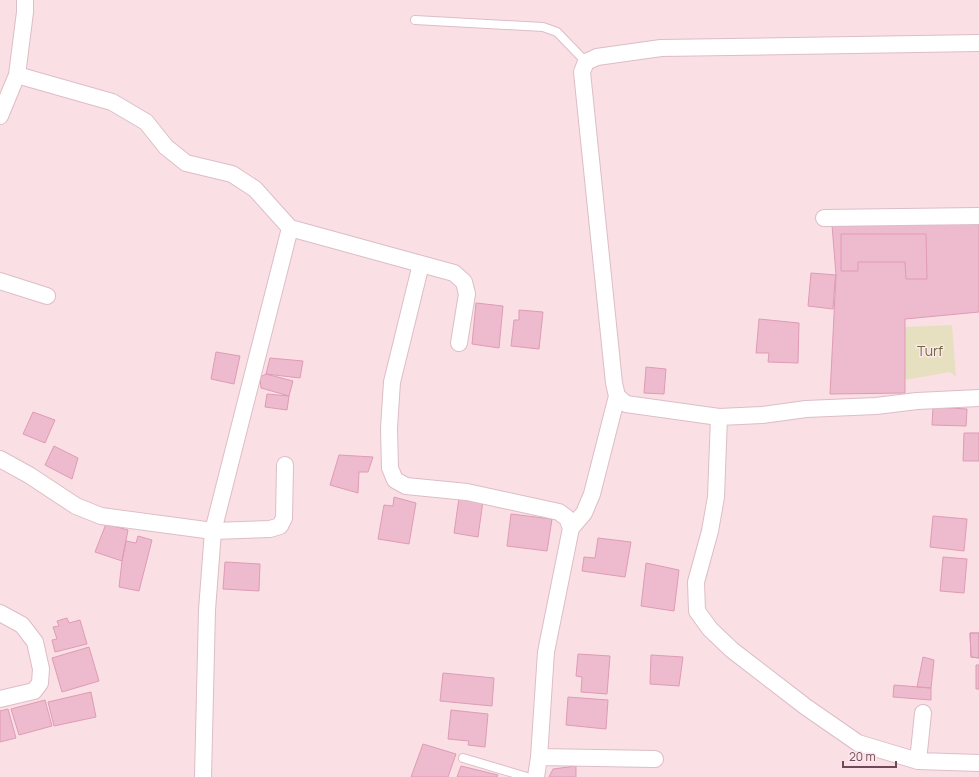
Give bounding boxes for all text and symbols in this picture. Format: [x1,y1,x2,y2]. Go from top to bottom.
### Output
park label: Turf [917,341,943,360]
scale bar [843,743,896,769]
text: 20 m [849,748,876,765]

